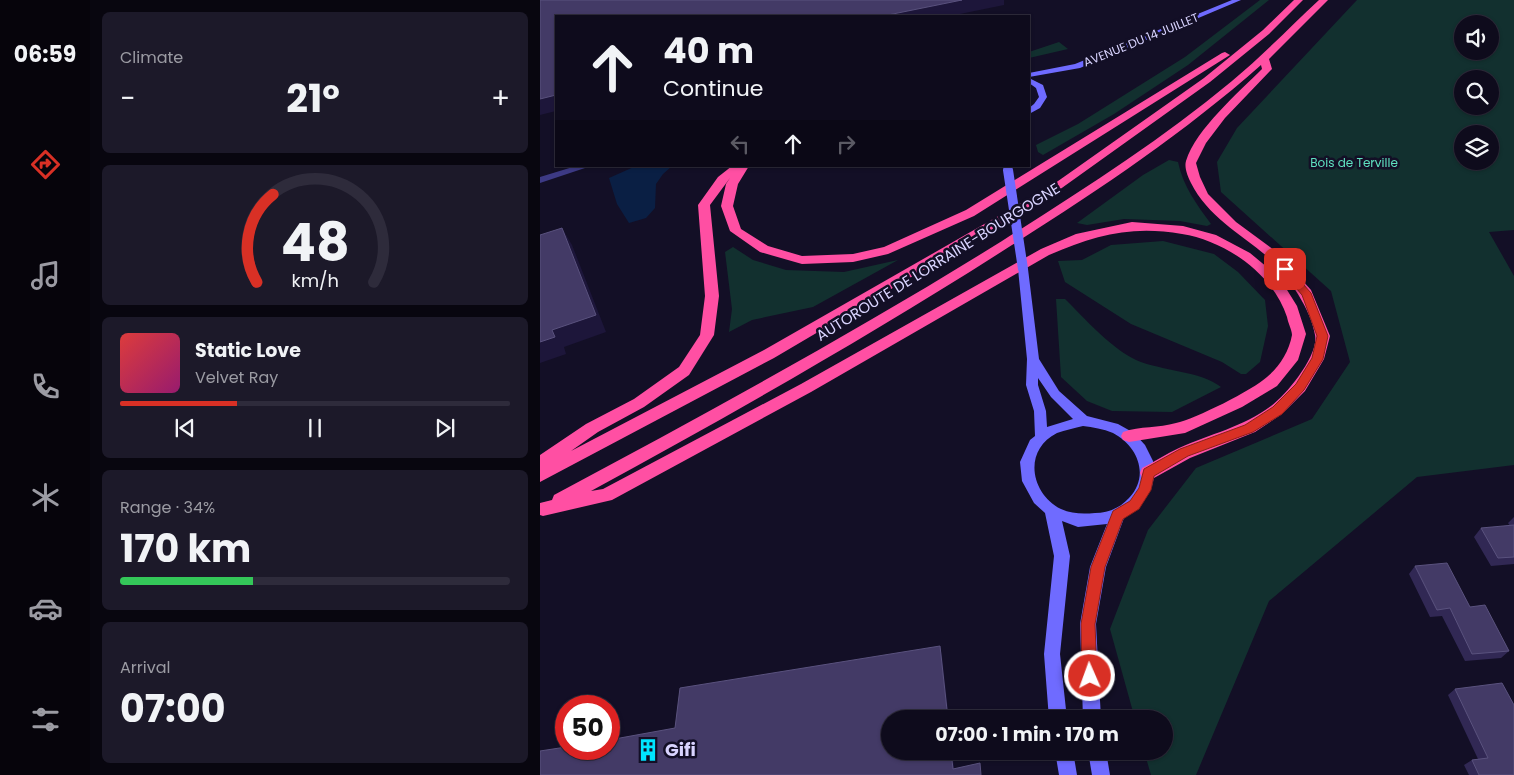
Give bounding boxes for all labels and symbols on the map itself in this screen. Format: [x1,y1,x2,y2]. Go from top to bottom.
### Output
street label: AVENUE DU 14 JUILLET [1081,8,1202,70]
park label: Bois de Terville [1310,154,1398,171]
street label: AUTOROUTE DE LORRAINE-BOURGOGNE [812,177,1064,346]
pin [1264,248,1306,290]
position arrow [1063,649,1115,701]
speed limit sign: 50 [555,695,620,760]
building icon: Gifi [635,737,661,763]
place label: Gifi [665,737,696,762]

